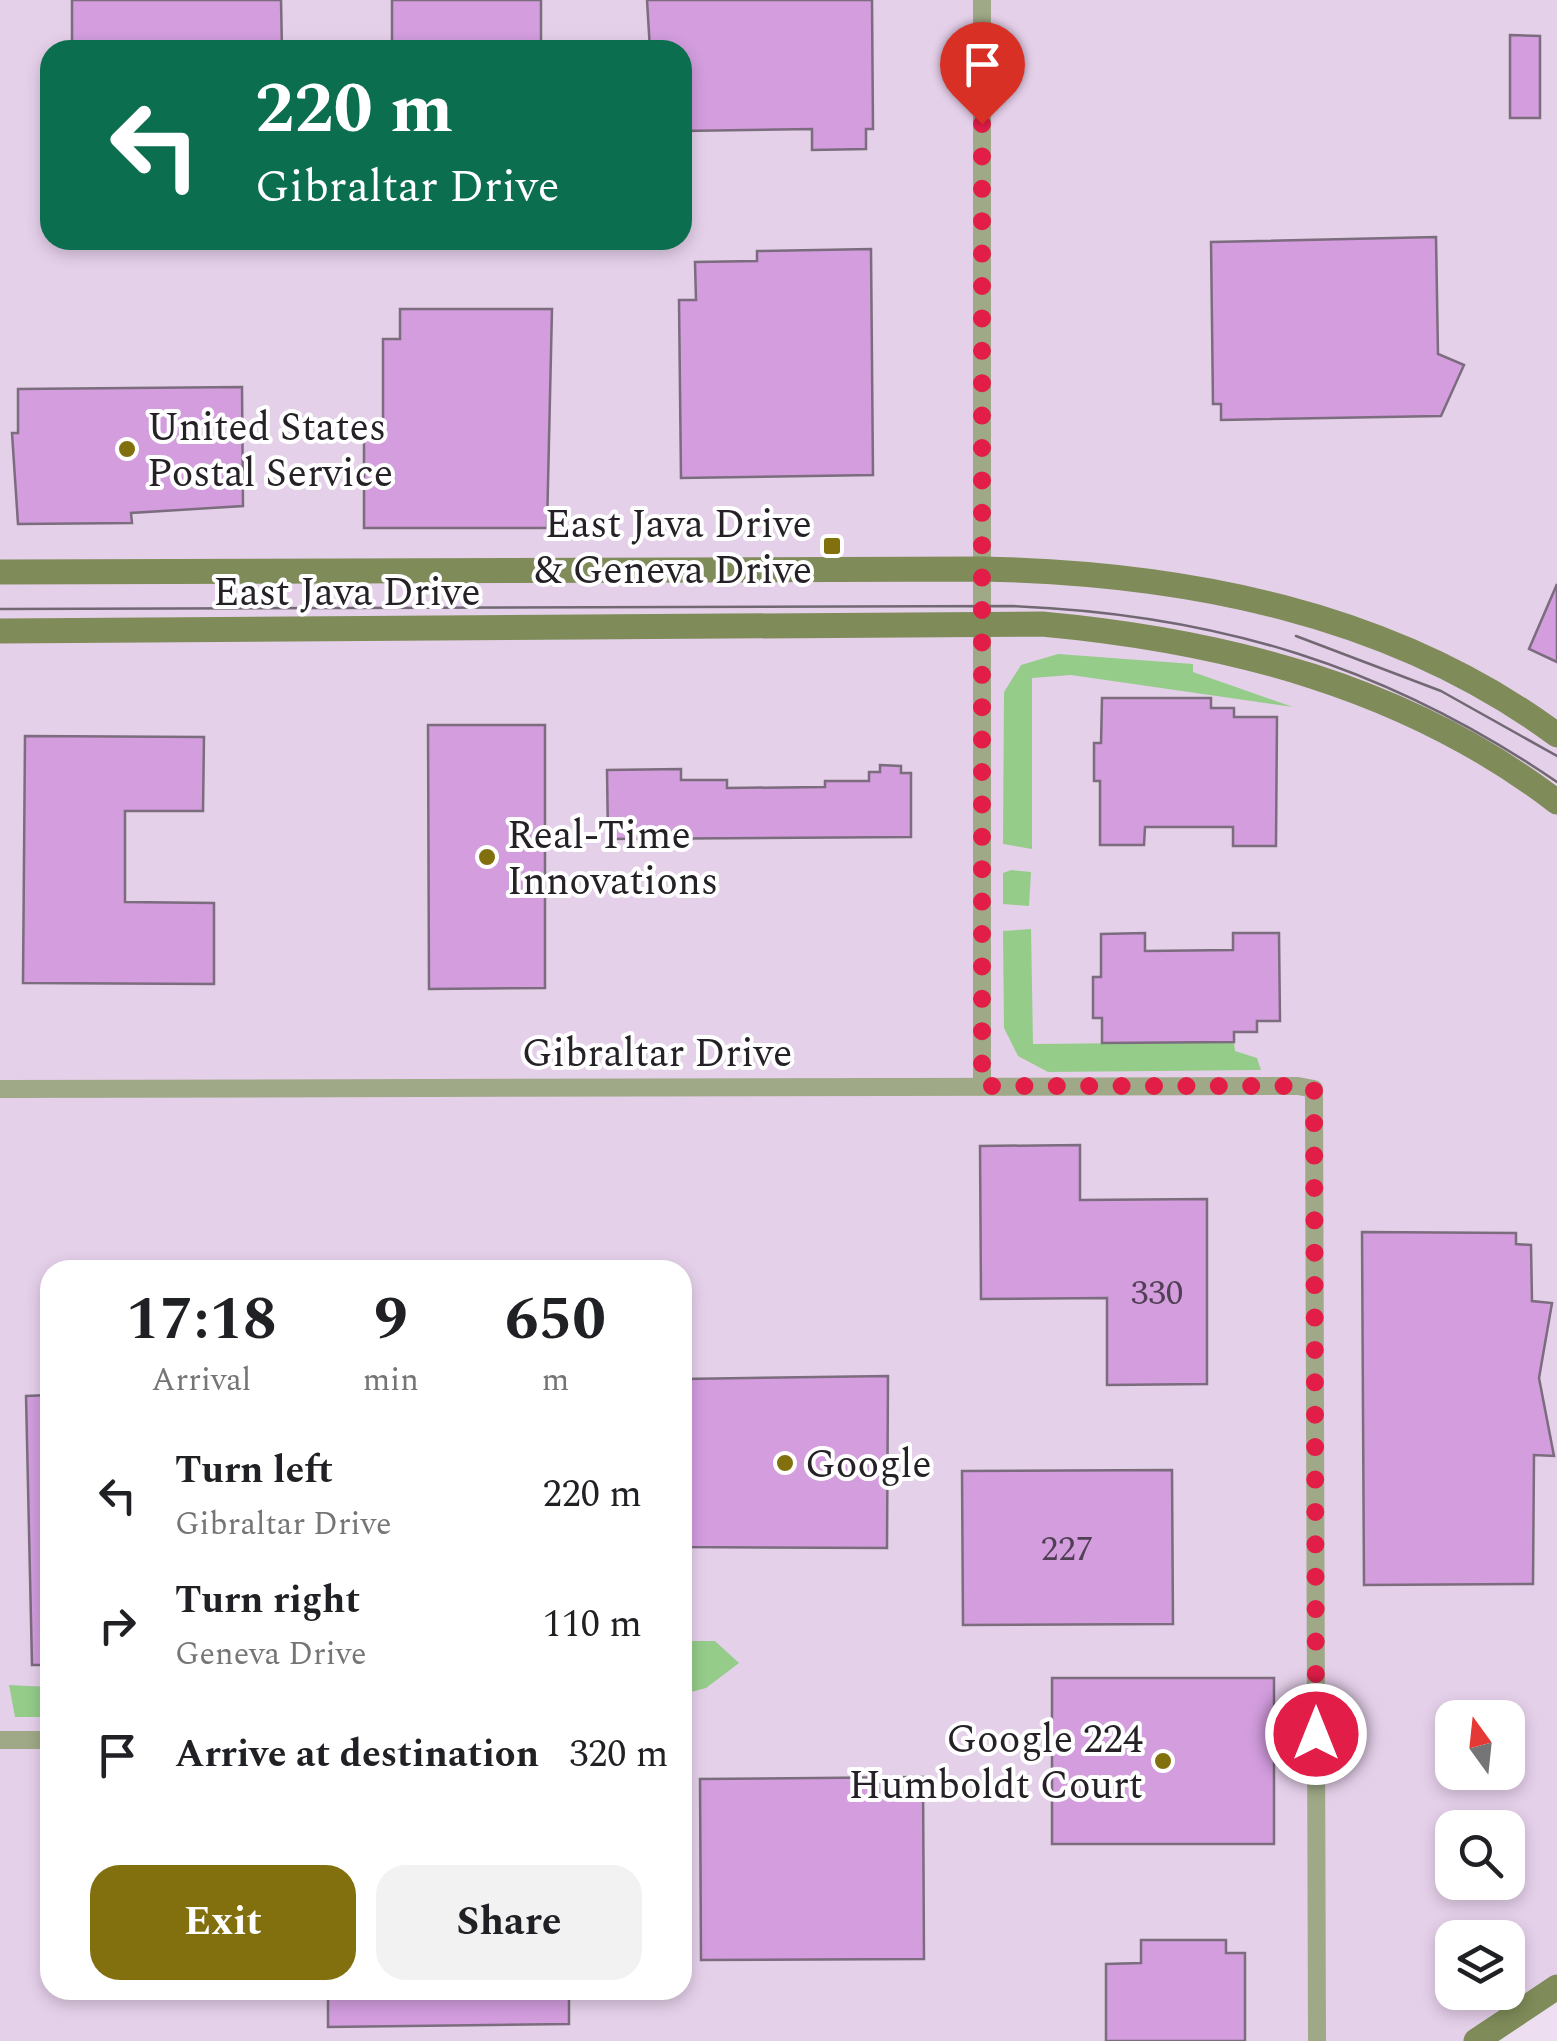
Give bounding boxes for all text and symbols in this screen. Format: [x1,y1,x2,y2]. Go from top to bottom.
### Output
pin [940,22,1025,125]
icon: arrive [955,37,1010,92]
text: 220 m [255,57,453,163]
icon: left [90,80,220,210]
text: Gibraltar Drive [255,153,559,222]
place label: United States Postal Service [147,398,393,505]
marker: United States Postal Service [116,438,138,460]
place label: East Java Drive & Geneva Drive [535,495,812,602]
marker: East Java Drive & Geneva Drive [821,535,843,557]
street label: East Java Drive [213,563,481,624]
place label: Real-Time Innovations [507,806,718,913]
marker: Real-Time Innovations [476,846,498,868]
street label: Gibraltar Drive [522,1024,792,1085]
house number: 330 [1131,1267,1183,1320]
text: 17:18 [126,1274,277,1366]
text: 9 [374,1274,408,1366]
text: 650 [505,1274,606,1366]
text: Arrival [152,1356,251,1405]
text: min [363,1356,419,1405]
text: m [542,1356,569,1405]
place label: Google [805,1435,932,1496]
text: Turn left [175,1442,333,1500]
marker: Google [774,1452,796,1474]
text: 220 m [543,1466,642,1524]
icon: left [90,1468,145,1523]
text: Gibraltar Drive [175,1500,391,1549]
house number: 227 [1041,1523,1093,1576]
text: Turn right [175,1572,360,1630]
text: 110 m [543,1596,642,1654]
icon: right [90,1598,145,1653]
text: Geneva Drive [175,1630,367,1679]
position arrow [1264,1682,1368,1786]
north arrow [1435,1700,1525,1790]
map controls [1435,1700,1525,2010]
place label: Google 224 Humboldt Court [849,1710,1143,1817]
text: Arrive at destination [175,1726,539,1784]
text: 320 m [569,1726,668,1784]
icon: arrive [90,1728,145,1783]
marker: Google 224 Humboldt Court [1152,1750,1174,1772]
button: search [1435,1810,1525,1900]
button: Exit [90,1865,356,1980]
button: Share [376,1865,642,1980]
button: layers [1435,1920,1525,2010]

